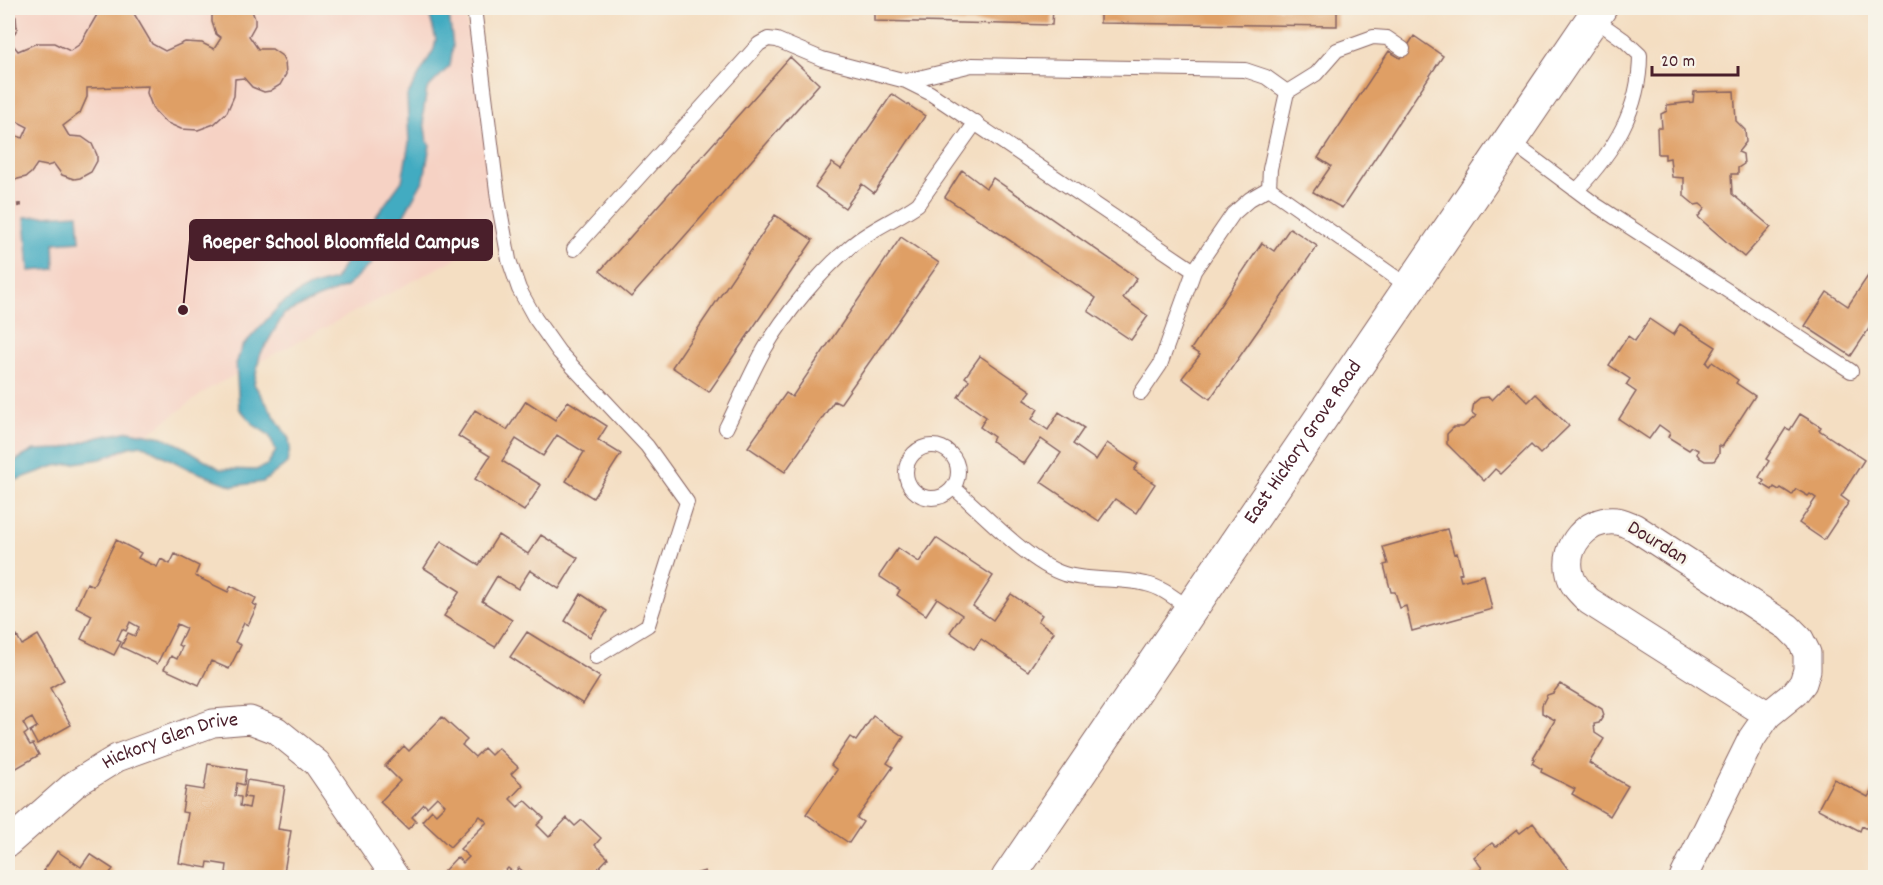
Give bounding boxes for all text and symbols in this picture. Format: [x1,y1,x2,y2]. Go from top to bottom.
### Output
scale bar [1652,39,1738,77]
text: 20 m [1661,50,1695,75]
callout: Roeper School Bloomfield Campus [190,220,492,260]
text: Roeper School Bloomfield Campus [202,228,480,259]
street label: East Hickory Grove Road [1237,355,1371,531]
street label: Dourdan [1621,514,1693,574]
street label: Hickory Glen Drive [97,706,239,778]

